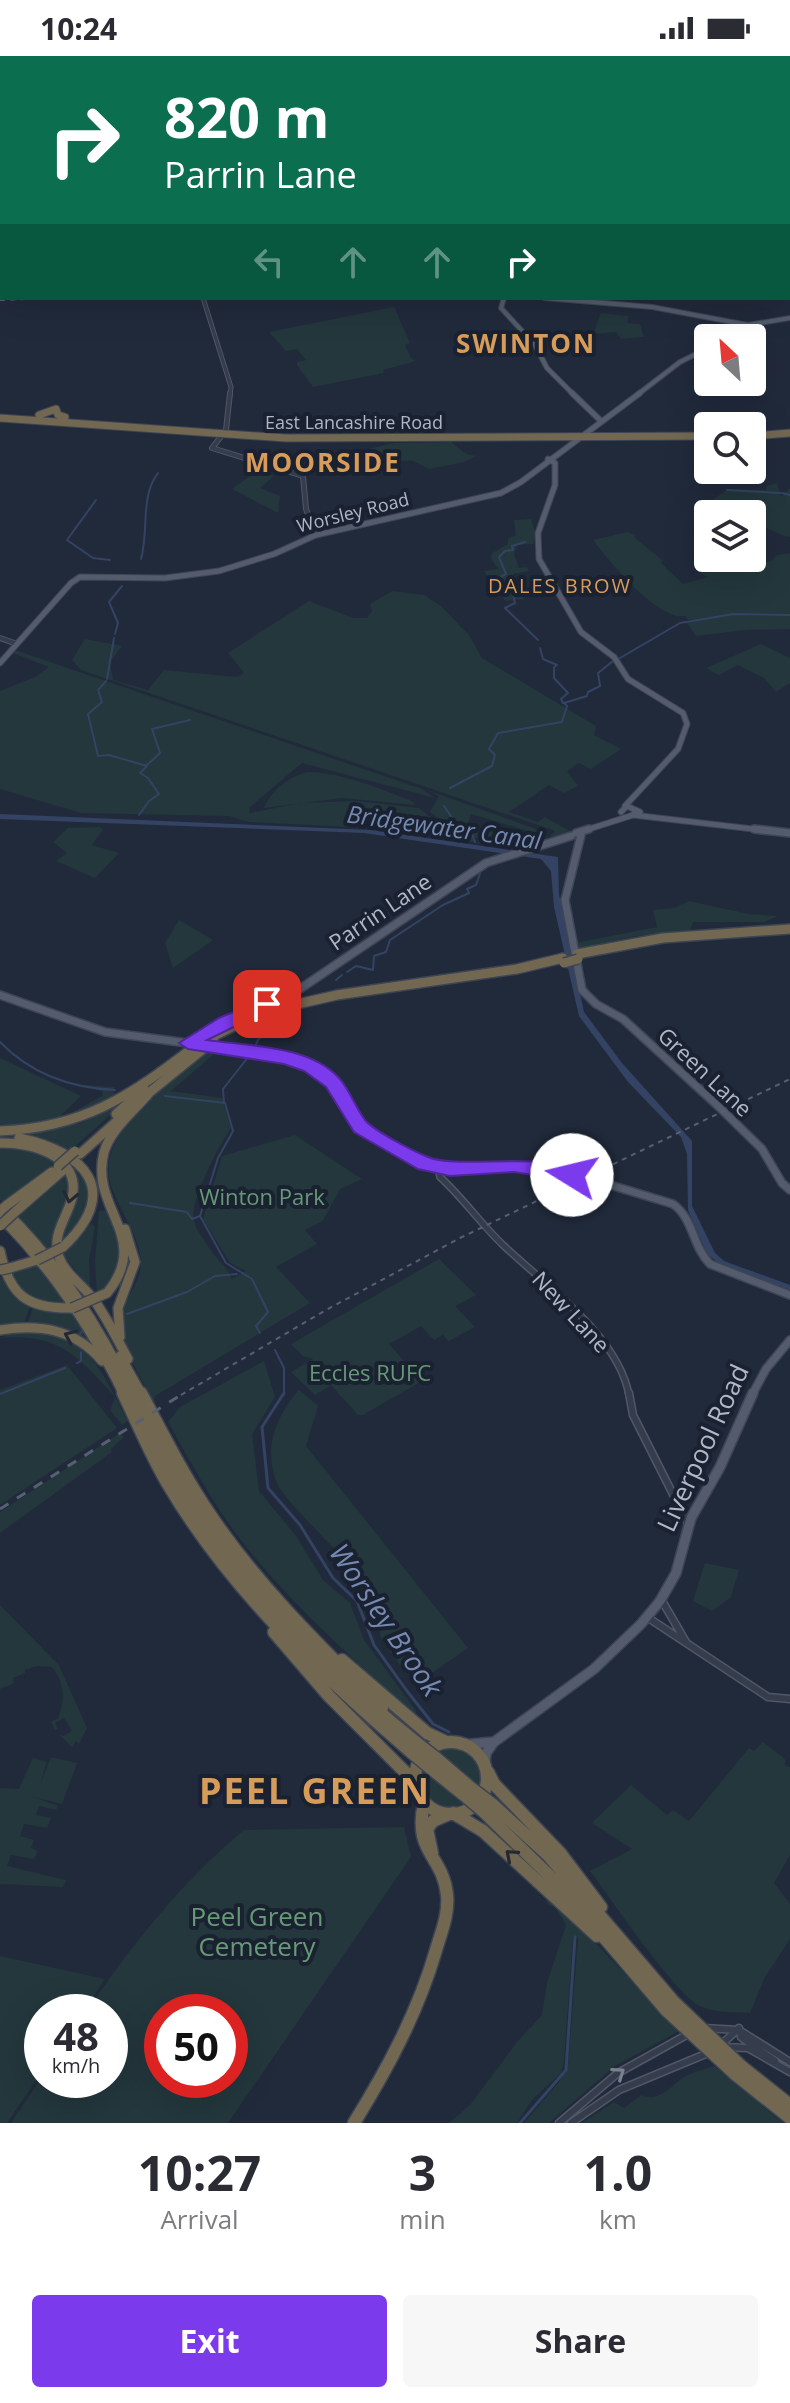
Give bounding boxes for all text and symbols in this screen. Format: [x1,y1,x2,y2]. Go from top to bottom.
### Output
text: 10:24 [40,8,117,49]
text: 820 m [164,78,330,154]
icon: right [32,88,136,192]
text: Parrin Lane [164,150,357,199]
icon: left [247,240,291,284]
icon: ahead [331,240,375,284]
icon: ahead [415,240,459,284]
icon: right [499,240,543,284]
north arrow [694,324,766,396]
map controls [694,324,766,572]
district label: SWINTON [456,325,596,361]
street label: East Lancashire Road [265,410,443,434]
button: search [694,412,766,484]
district label: MOORSIDE [245,444,401,480]
street label: Worsley Road [294,487,411,538]
button: layers [694,500,766,572]
district label: DALES BROW [488,572,632,599]
water label: Bridgewater Canal [345,797,544,857]
street label: Parrin Lane [322,866,437,957]
pin [233,970,301,1038]
icon: arrive [245,982,289,1026]
street label: Green Lane [652,1020,759,1123]
position arrow [530,1133,614,1217]
park label: Winton Park [199,1181,325,1211]
one-way arrow [62,1190,79,1204]
street label: New Lane [526,1264,617,1359]
one-way arrow [64,1330,79,1346]
park label: Eccles RUFC [309,1357,431,1387]
street label: Liverpool Road [648,1358,757,1537]
water label: Worsley Brook [322,1535,453,1705]
district label: PEEL GREEN [199,1766,431,1815]
one-way arrow [505,1850,520,1865]
park label: Peel Green Cemetery [191,1898,323,1964]
speed limit sign: 50 [144,1994,248,2098]
text: 48 [53,2008,99,2063]
text: km/h [52,2052,100,2079]
one-way arrow [611,2068,625,2083]
text: 10:27 [138,2140,261,2205]
text: 3 [409,2140,436,2205]
text: 1.0 [584,2140,652,2205]
text: Arrival [160,2201,239,2237]
text: min [399,2201,446,2237]
text: km [599,2201,637,2237]
button: Exit [32,2295,387,2387]
button: Share [403,2295,758,2387]

